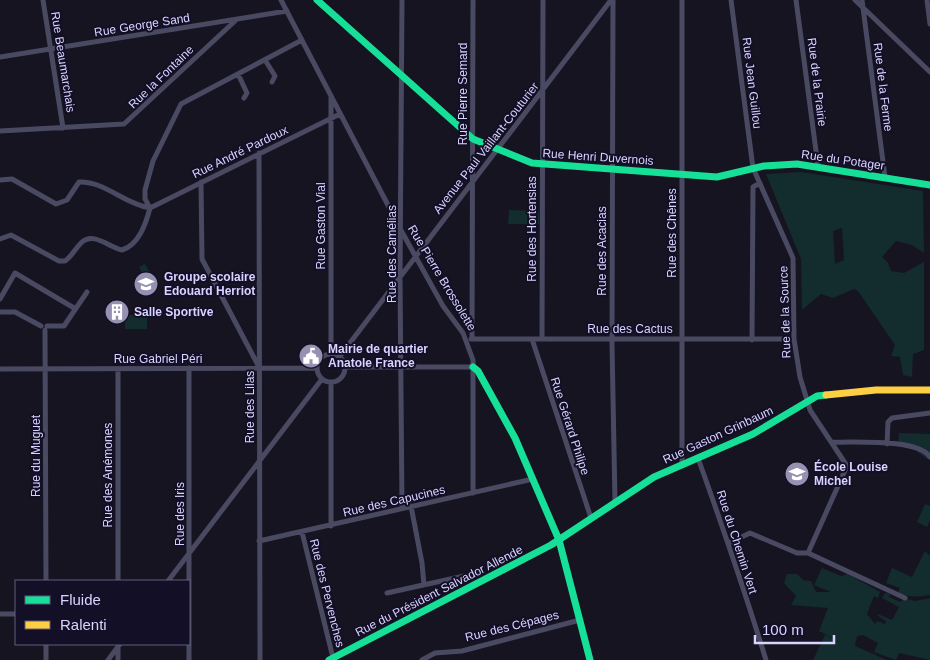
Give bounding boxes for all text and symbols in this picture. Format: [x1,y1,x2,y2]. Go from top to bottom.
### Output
street label: Rue Beaumarchais [48,11,78,113]
street label: Rue George Sand [93,11,191,39]
street label: Rue Jean Guillou [739,36,765,130]
street label: Rue de la Prairie [805,37,829,128]
street label: Rue la Fontaine [126,42,197,111]
street label: Rue de la Ferme [871,42,895,133]
street label: Rue Pierre Semard [456,43,470,145]
street label: Avenue Paul Vaillant-Couturier [430,79,542,217]
street label: Rue André Pardoux [190,123,290,181]
street label: Rue Henri Duvernois [542,146,654,168]
street label: Rue du Potager [800,147,886,173]
street label: Rue des Hortensias [525,176,539,282]
street label: Rue Gaston Vial [314,182,328,270]
street label: Rue des Chênes [665,188,679,278]
street label: Rue des Camélias [385,205,399,303]
street label: Rue des Acacias [595,206,609,296]
street label: Rue Pierre Brossolette [405,223,479,334]
street label: Rue de la Source [776,265,794,359]
place label: Groupe scolaire Edouard Herriot [164,270,256,298]
school or university icon: Groupe scolaire Edouard Herriot [133,271,159,297]
building icon: Salle Sportive [104,299,130,325]
place label: Salle Sportive [134,305,214,319]
street label: Rue des Cactus [587,322,673,336]
place label: Mairie de quartier Anatole France [328,342,428,370]
public building icon: Mairie de quartier Anatole France [298,343,324,369]
street label: Rue Gabriel Péri [114,352,202,366]
street label: Rue des Lilas [243,371,257,443]
street label: Rue Gérard Philipe [548,375,593,477]
street label: Rue Gaston Grinbaum [661,403,775,467]
street label: Rue du Muguet [29,414,43,497]
street label: Rue des Anémones [101,423,115,527]
place label: École Louise Michel [814,459,888,488]
school or university icon: École Louise Michel [784,461,810,487]
street label: Rue des Iris [173,482,187,546]
street label: Rue des Capucines [341,482,447,520]
street label: Rue du Chemin Vert [714,488,761,596]
street label: Rue des Pervenches [307,537,347,649]
street label: Rue du Président Salvador Allende [353,542,525,639]
legend [15,580,190,645]
text: Fluide [60,591,101,608]
street label: Rue des Cépages [464,608,560,644]
scale bar [755,612,834,644]
text: Ralenti [60,616,107,633]
text: 100 m [762,621,804,638]

